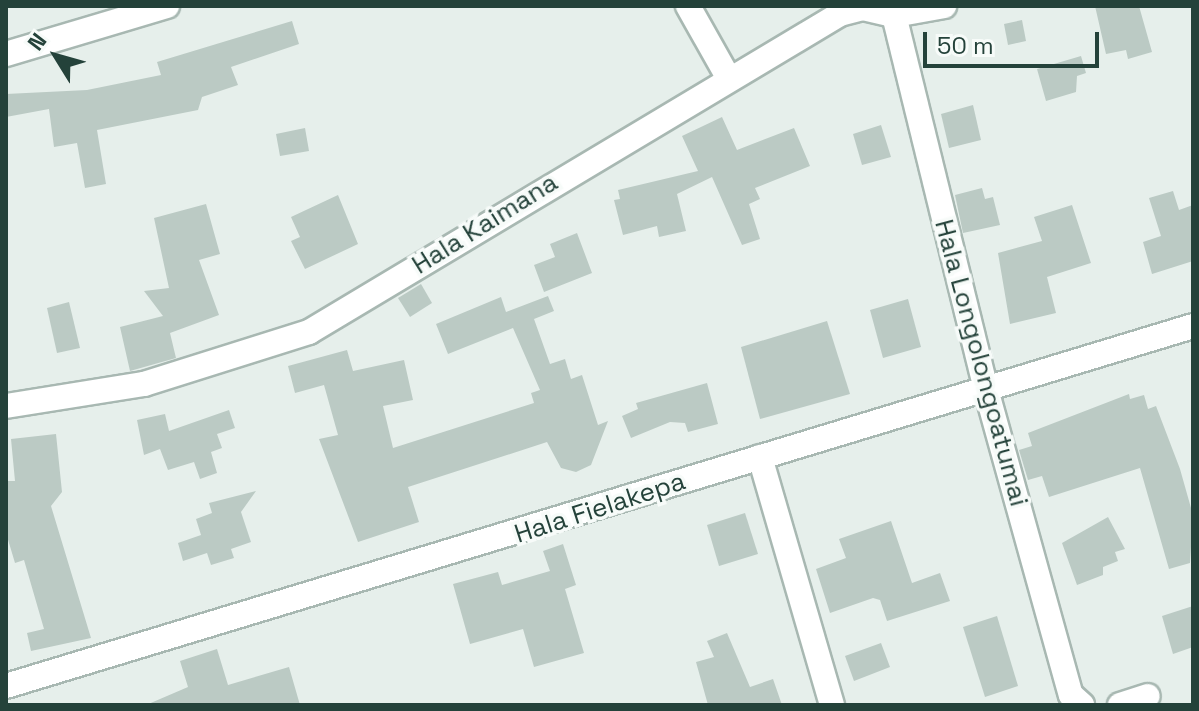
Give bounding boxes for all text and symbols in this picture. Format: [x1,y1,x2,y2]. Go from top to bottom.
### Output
north arrow [16,16,96,96]
scale bar [927,16,1103,66]
text: N [21,27,52,56]
text: 50 m [937,30,994,61]
street label: Hala Kaimana [407,167,563,281]
street label: Hala Longolongoatumai [928,216,1034,510]
street label: Hala Fielakepa [511,466,689,550]

